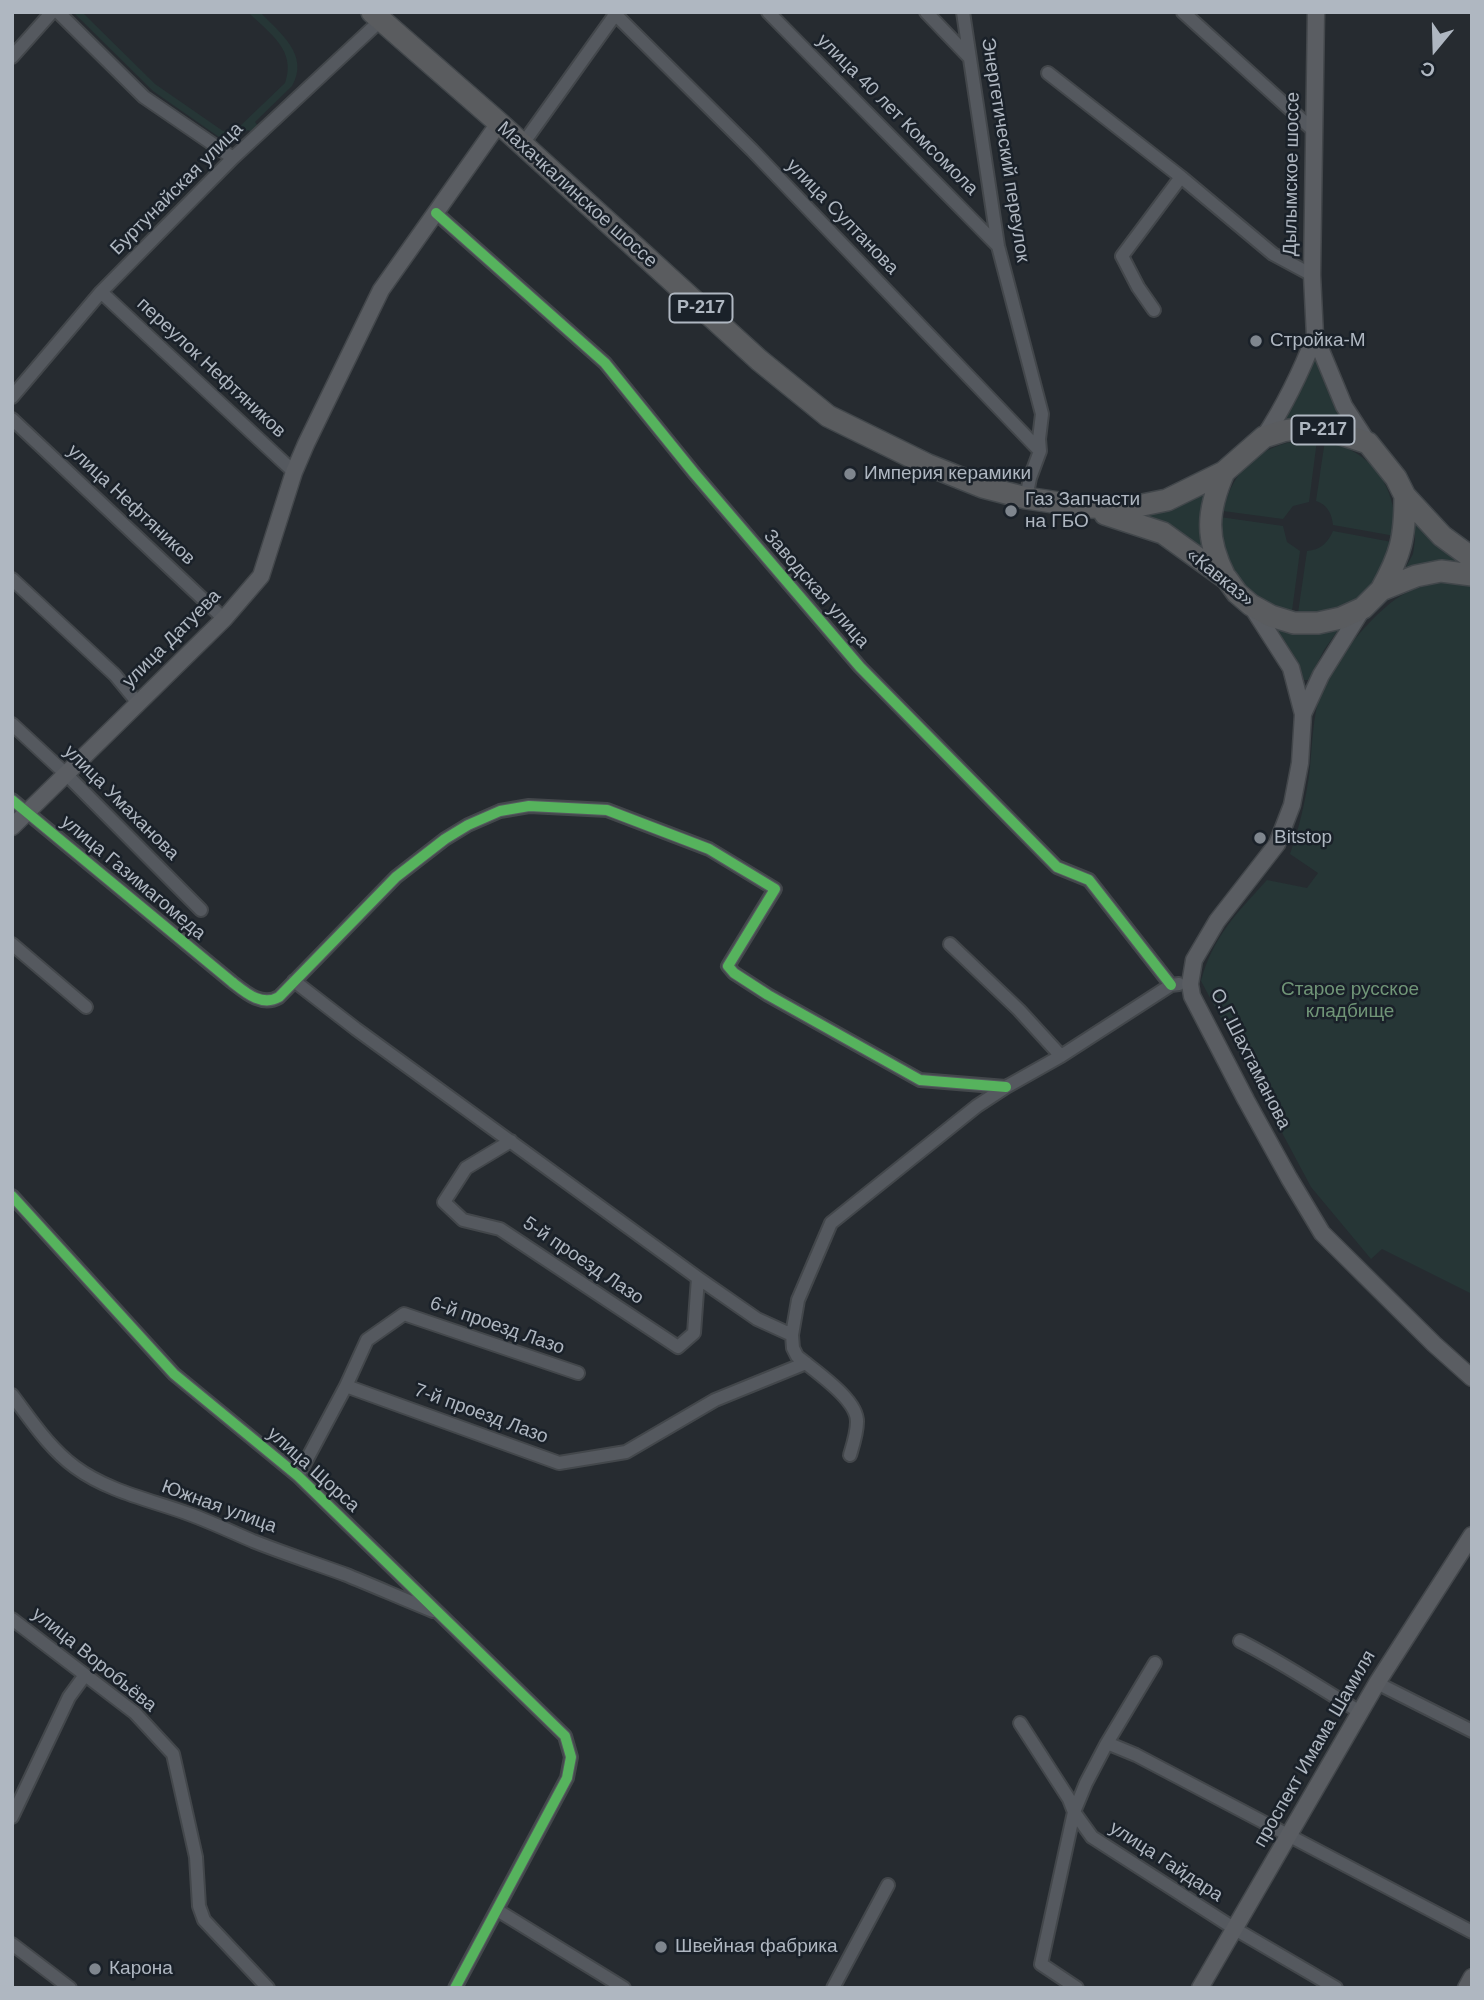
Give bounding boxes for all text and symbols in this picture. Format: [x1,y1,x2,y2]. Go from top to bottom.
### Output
north arrow [1400,14,1470,84]
street label: улица 40 лет Комсомола [812,30,982,200]
street label: Энергетический переулок [976,36,1034,264]
text: С [1418,57,1438,81]
street label: Дылымское шоссе [1279,92,1305,256]
street label: Махачкалинское шоссе [492,117,662,273]
street label: Буртунайская улица [106,118,248,260]
street label: улица Султанова [781,154,903,280]
street label: переулок Нефтяников [132,293,290,443]
road number: Р-217 [670,294,732,322]
place label: Стройка-М [1270,330,1366,352]
marker: Стройка-М [1248,333,1264,349]
road number: Р-217 [1292,416,1354,444]
street label: улица Нефтяников [62,440,200,570]
place label: Империя керамики [864,463,1031,485]
marker: Империя керамики [842,466,858,482]
place label: Газ Запчасти на ГБО [1025,489,1140,533]
marker: Газ Запчасти на ГБО [1003,503,1019,519]
street label: Заводская улица [758,525,874,653]
street label: «Кавказ» [1181,544,1259,612]
street label: улица Датуева [118,585,226,693]
street label: улица Умаханова [59,741,183,865]
street label: улица Газимагомеда [56,811,210,945]
place label: Bitstop [1274,827,1332,849]
marker: Bitstop [1252,830,1268,846]
park label: Старое русское кладбище [1281,979,1419,1023]
street label: О.Г.Шахтаманова [1205,985,1295,1133]
street label: 5-й проезд Лазо [518,1212,648,1310]
street label: 6-й проезд Лазо [427,1292,567,1360]
street label: 7-й проезд Лазо [411,1379,551,1449]
street label: улица Щорса [262,1423,364,1517]
street label: Южная улица [158,1476,280,1538]
street label: улица Воробьёва [27,1603,161,1717]
street label: проспект Имама Шамиля [1249,1647,1381,1851]
street label: улица Гайдара [1105,1817,1227,1907]
place label: Швейная фабрика [675,1936,838,1958]
marker: Швейная фабрика [653,1939,669,1955]
place label: Карона [109,1958,173,1980]
marker: Карона [87,1961,103,1977]

